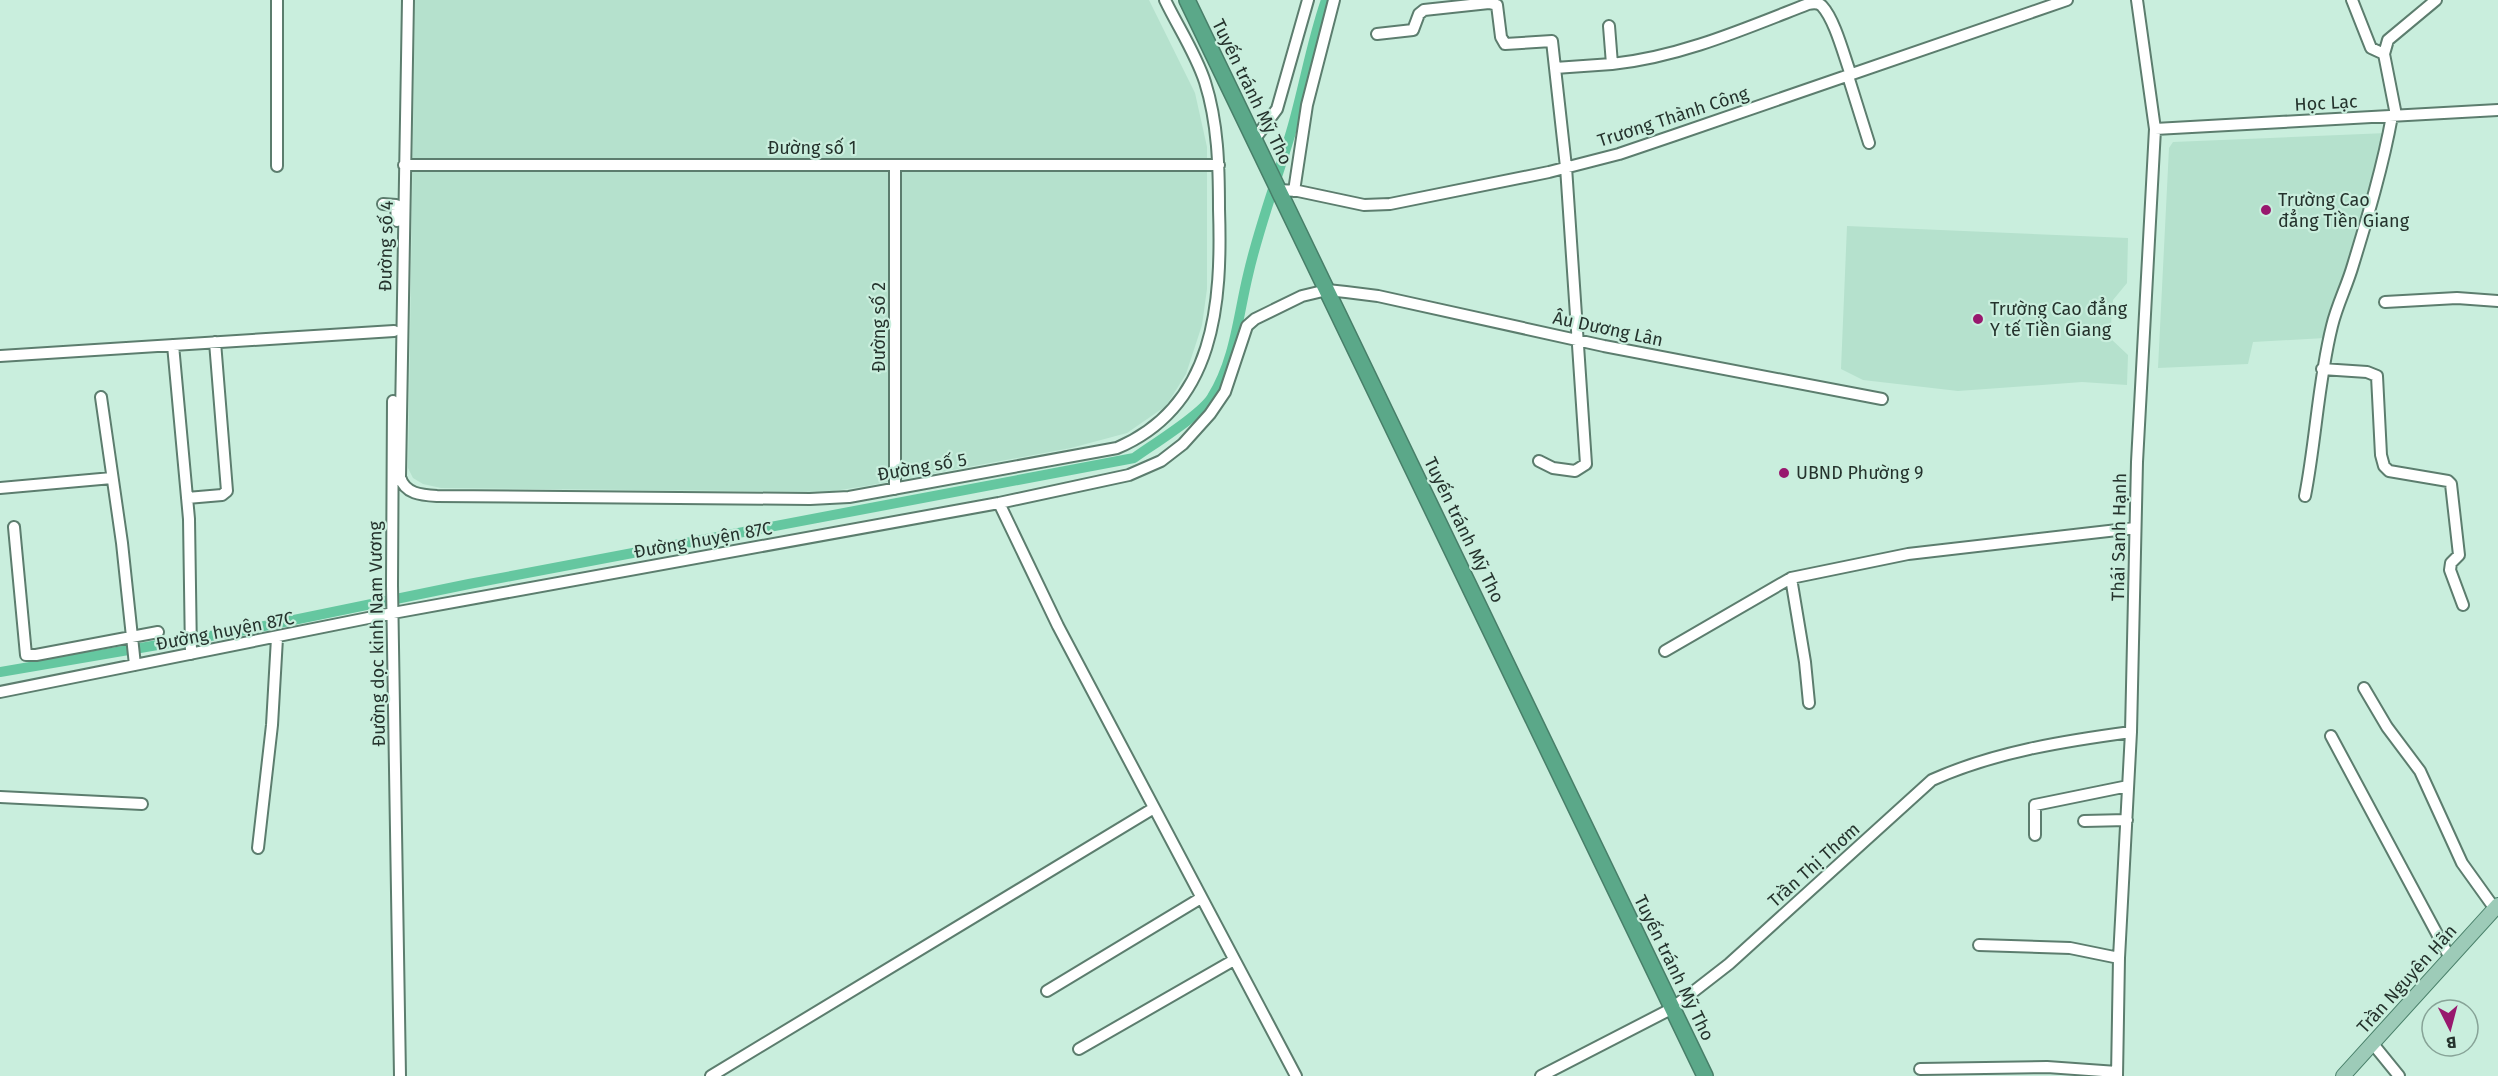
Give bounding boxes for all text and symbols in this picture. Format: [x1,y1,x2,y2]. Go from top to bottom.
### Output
street label: Tuyến tránh Mỹ Tho [1207,16,1297,168]
street label: Trương Thành Công [1595,82,1752,152]
street label: Học Lạc [2294,90,2359,116]
street label: Đường số 1 [767,137,857,159]
place label: Trường Cao đẳng Tiền Giang [2278,189,2410,232]
street label: Đường số 4 [374,200,398,292]
marker: Trường Cao đẳng Tiền Giang [2259,203,2273,217]
street label: Đường số 2 [868,282,890,372]
place label: Trường Cao đẳng Y tế Tiền Giang [1990,297,2128,341]
street label: Âu Dương Lân [1551,307,1665,351]
marker: Trường Cao đẳng Y tế Tiền Giang [1971,312,1985,326]
street label: Đường số 5 [876,448,968,486]
street label: Tuyến tránh Mỹ Tho [1419,454,1509,606]
place label: UBND Phường 9 [1796,462,1923,484]
marker: UBND Phường 9 [1777,466,1791,480]
street label: Thái Sanh Hạnh [2107,473,2131,601]
street label: Đường huyện 87C [632,517,774,563]
street label: Đường dọc kinh Nam Vương [364,520,390,747]
street label: Đường huyện 87C [154,607,296,655]
street label: Trần Thị Thơm [1764,818,1864,912]
street label: Tuyến tránh Mỹ Tho [1629,892,1719,1044]
street label: Trần Nguyên Hãn [2352,920,2462,1038]
north arrow [2420,998,2480,1058]
text: B [2445,1032,2457,1052]

